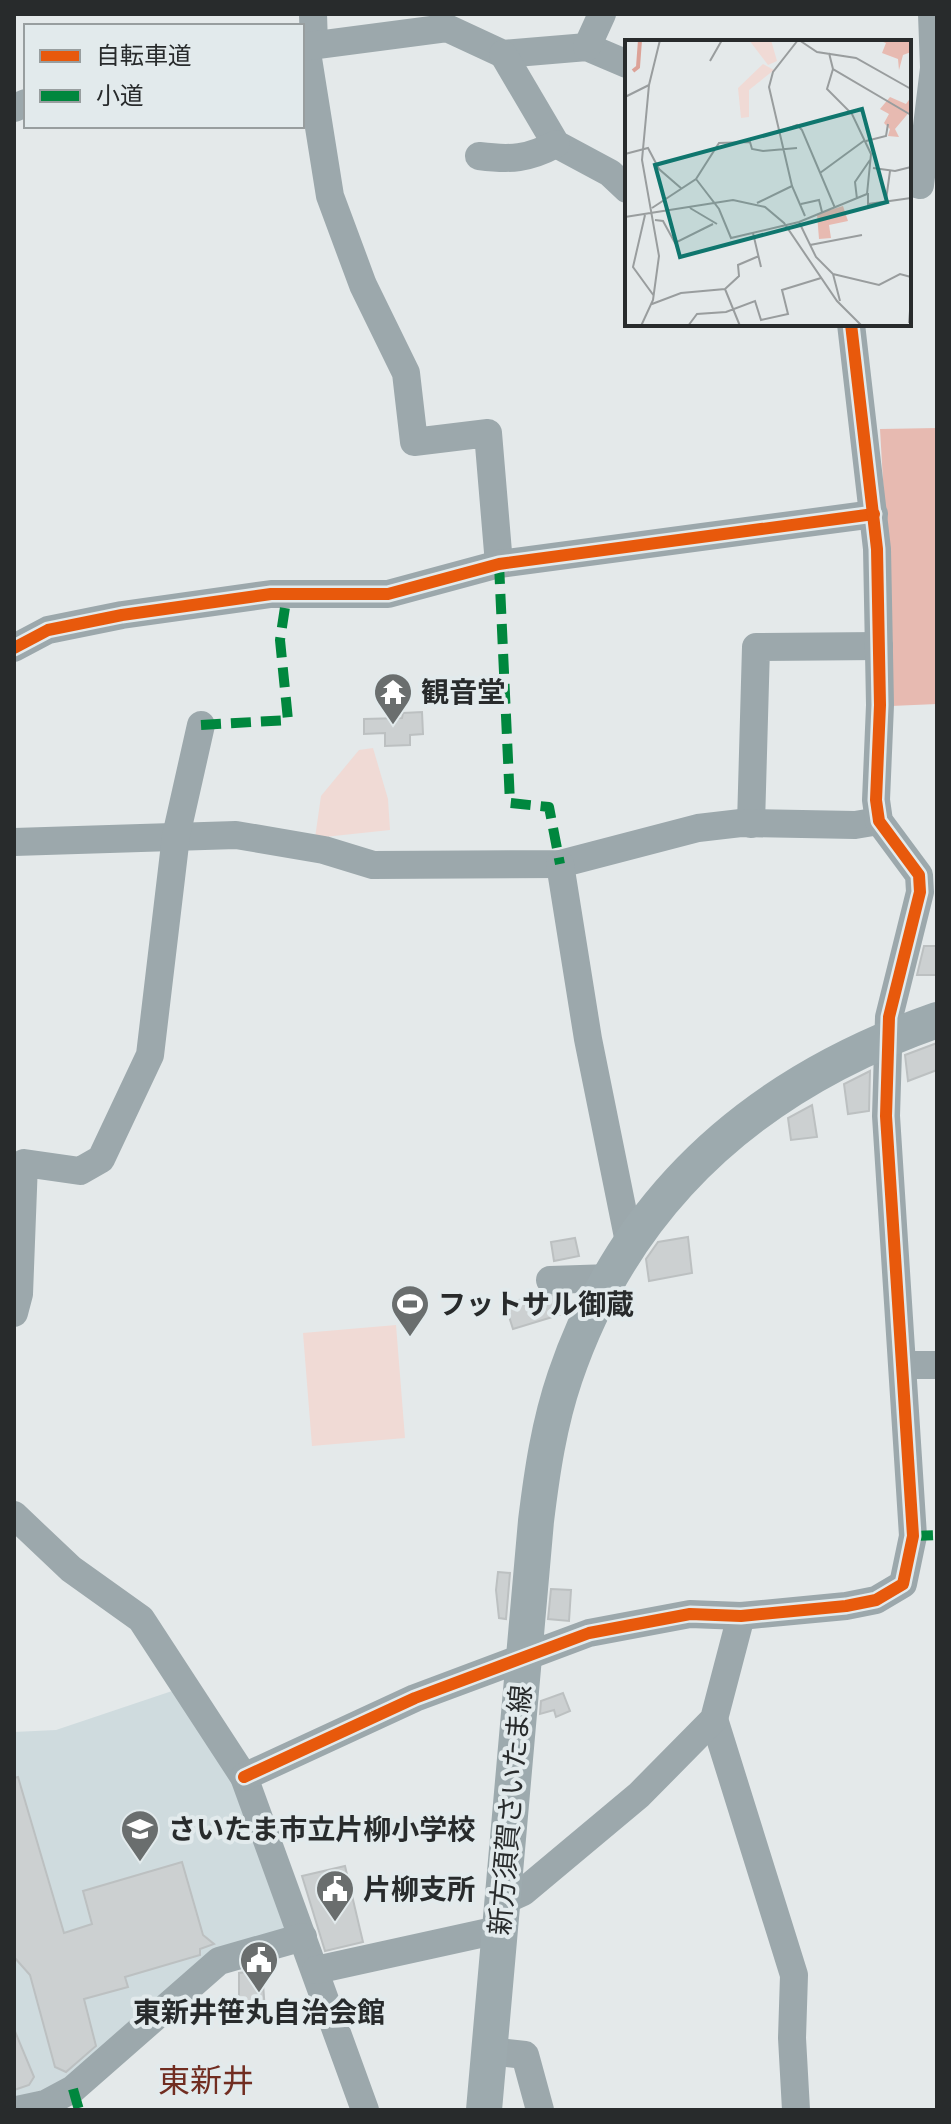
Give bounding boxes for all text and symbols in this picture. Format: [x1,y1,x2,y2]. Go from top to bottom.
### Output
legend [24,24,304,128]
inset map [625,40,911,326]
text: 自転車道 [96,41,192,70]
text: 小道 [96,81,144,110]
temple icon: 観音堂 [372,671,414,726]
place label: 観音堂 [421,675,505,709]
sports icon: フットサル御蔵 [389,1283,431,1338]
place label: フットサル御蔵 [438,1287,634,1321]
street label: 新方須賀さいたま線 [482,1683,538,1937]
school or university icon: さいたま市立片柳小学校 [119,1808,161,1863]
place label: さいたま市立片柳小学校 [168,1812,475,1846]
public building icon: 片柳支所 [314,1868,356,1923]
place label: 片柳支所 [363,1872,475,1906]
public building icon: 東新井笹丸自治会館 [238,1939,280,1994]
place label: 東新井笹丸自治会館 [133,1995,385,2029]
district label: 東新井 [158,2061,254,2100]

